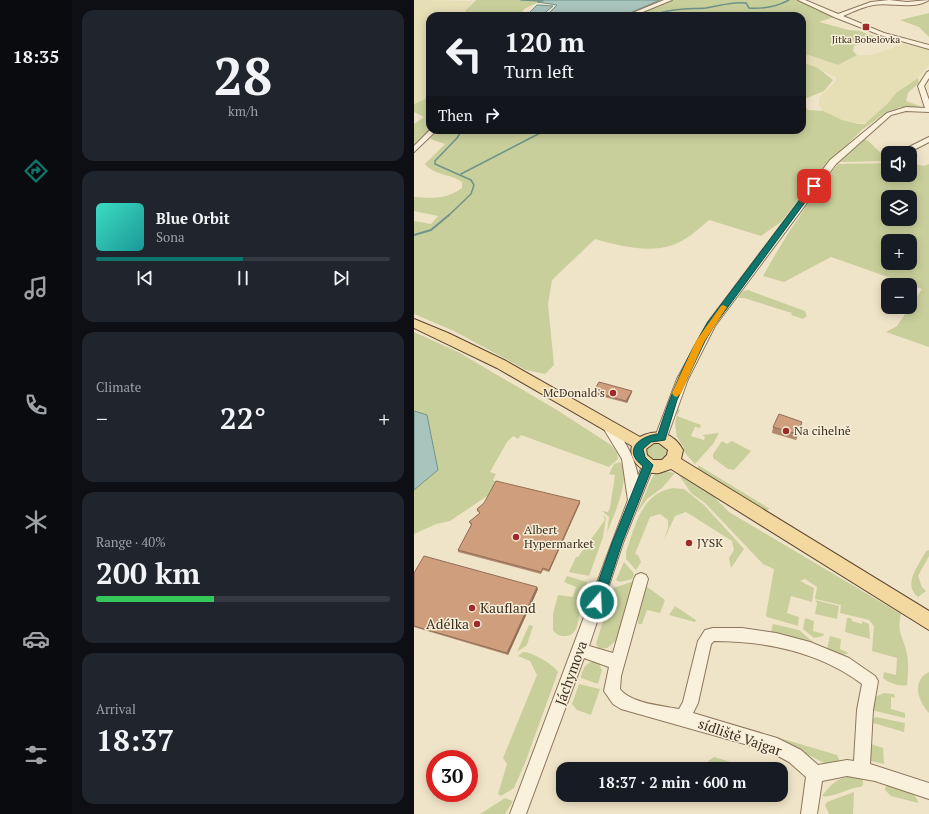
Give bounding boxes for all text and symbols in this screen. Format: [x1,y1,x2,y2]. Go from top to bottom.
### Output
marker: Jitka Bobelovka [861,22,871,32]
text: 120 m [504,23,585,60]
icon: left [438,28,490,80]
place label: Jitka Bobelovka [832,33,900,46]
text: 28 [214,41,272,110]
text: 18:35 [13,44,59,68]
text: Turn left [504,59,574,83]
text: km/h [228,102,258,120]
icon: right [481,104,503,126]
text: Then [438,105,473,125]
map controls [881,146,917,314]
button: sound [881,146,917,182]
icon: directions [22,157,50,185]
pin [797,169,831,203]
icon: arrive [803,175,825,197]
button: layers [881,190,917,226]
text: Blue Orbit [156,208,230,228]
text: Sona [156,228,184,246]
button: + [881,234,917,270]
icon: previous [134,267,156,289]
icon: pause [232,267,254,289]
icon: next [330,267,352,289]
icon: music [22,274,50,302]
button: − [881,278,917,314]
text: Climate [96,378,141,396]
place label: McDonald's [543,385,605,400]
marker: McDonald's [608,388,618,398]
icon: phone [22,391,50,419]
text: 22° [220,398,266,438]
text: − [96,404,108,433]
text: + [378,404,390,433]
place label: Na cihelně [794,423,851,438]
marker: Na cihelně [781,426,791,436]
icon: climate [22,508,50,536]
place label: Albert Hypermarket [524,522,594,551]
marker: Albert Hypermarket [511,532,521,542]
text: Range · 40% [96,533,166,551]
place label: JYSK [697,535,723,550]
marker: JYSK [684,538,694,548]
text: 200 km [96,553,200,593]
position arrow [576,581,618,623]
place label: Kaufland [480,598,536,617]
marker: Kaufland [467,603,477,613]
place label: Adélka [426,614,469,633]
marker: Adélka [472,619,482,629]
icon: car [22,625,50,653]
street label: Jáchymova [550,638,591,708]
text: Arrival [96,700,136,718]
street label: sídliště Vajgar [696,713,785,760]
text: 18:37 [96,720,174,760]
icon: filters [22,741,50,769]
speed limit sign: 30 [426,750,478,802]
text: 18:37 · 2 min · 600 m [598,772,746,792]

